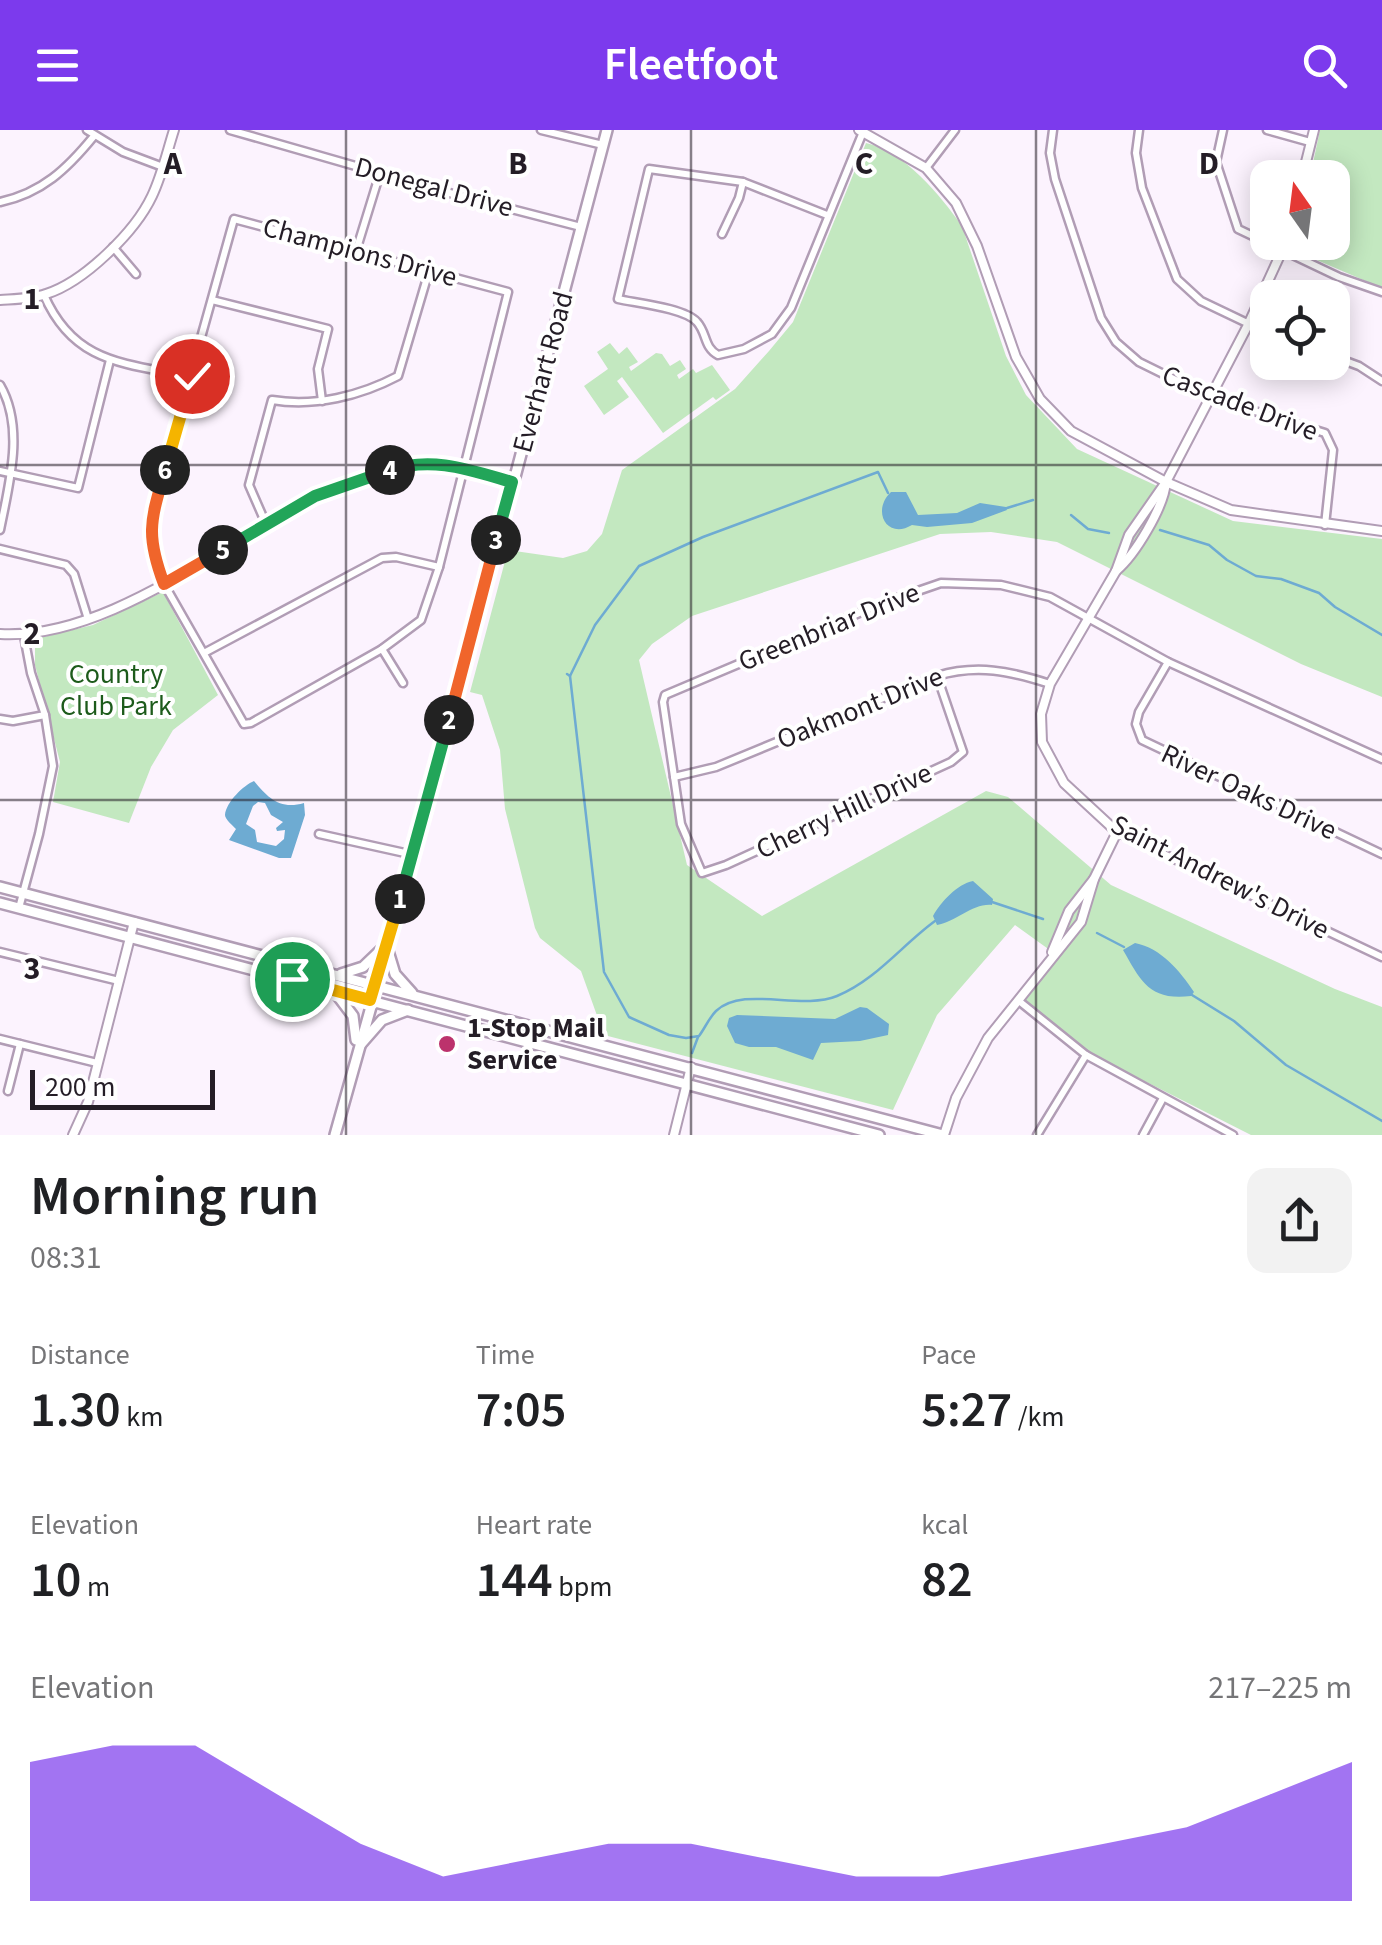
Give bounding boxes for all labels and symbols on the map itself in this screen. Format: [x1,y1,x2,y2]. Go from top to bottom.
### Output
text: A [163,141,183,187]
text: B [508,141,528,187]
text: C [855,141,873,187]
text: D [1199,141,1219,187]
street label: Donegal Drive [350,147,518,227]
north arrow [1250,160,1350,260]
street label: Champions Drive [258,207,462,297]
text: 1 [24,276,40,322]
street label: Everhart Road [502,287,584,457]
pin [150,334,235,419]
street label: Cascade Drive [1156,355,1324,451]
pin: 6 [140,445,190,495]
pin: 4 [365,445,415,495]
pin: 3 [471,515,521,565]
pin: 5 [198,525,248,575]
street label: Greenbriar Drive [732,572,926,682]
text: 2 [24,611,40,657]
park label: Country Club Park [60,654,172,726]
street label: Oakmont Drive [771,656,949,760]
pin: 2 [424,695,474,745]
street label: River Oaks Drive [1155,734,1343,850]
street label: Cherry Hill Drive [750,753,938,869]
street label: Saint Andrew's Drive [1104,805,1336,949]
pin: 1 [375,874,425,924]
pin [250,937,335,1022]
text: 3 [24,946,40,992]
place label: 1-Stop Mail Service [467,1008,604,1080]
marker: 1-Stop Mail Service [436,1033,458,1055]
scale bar [30,1065,215,1110]

